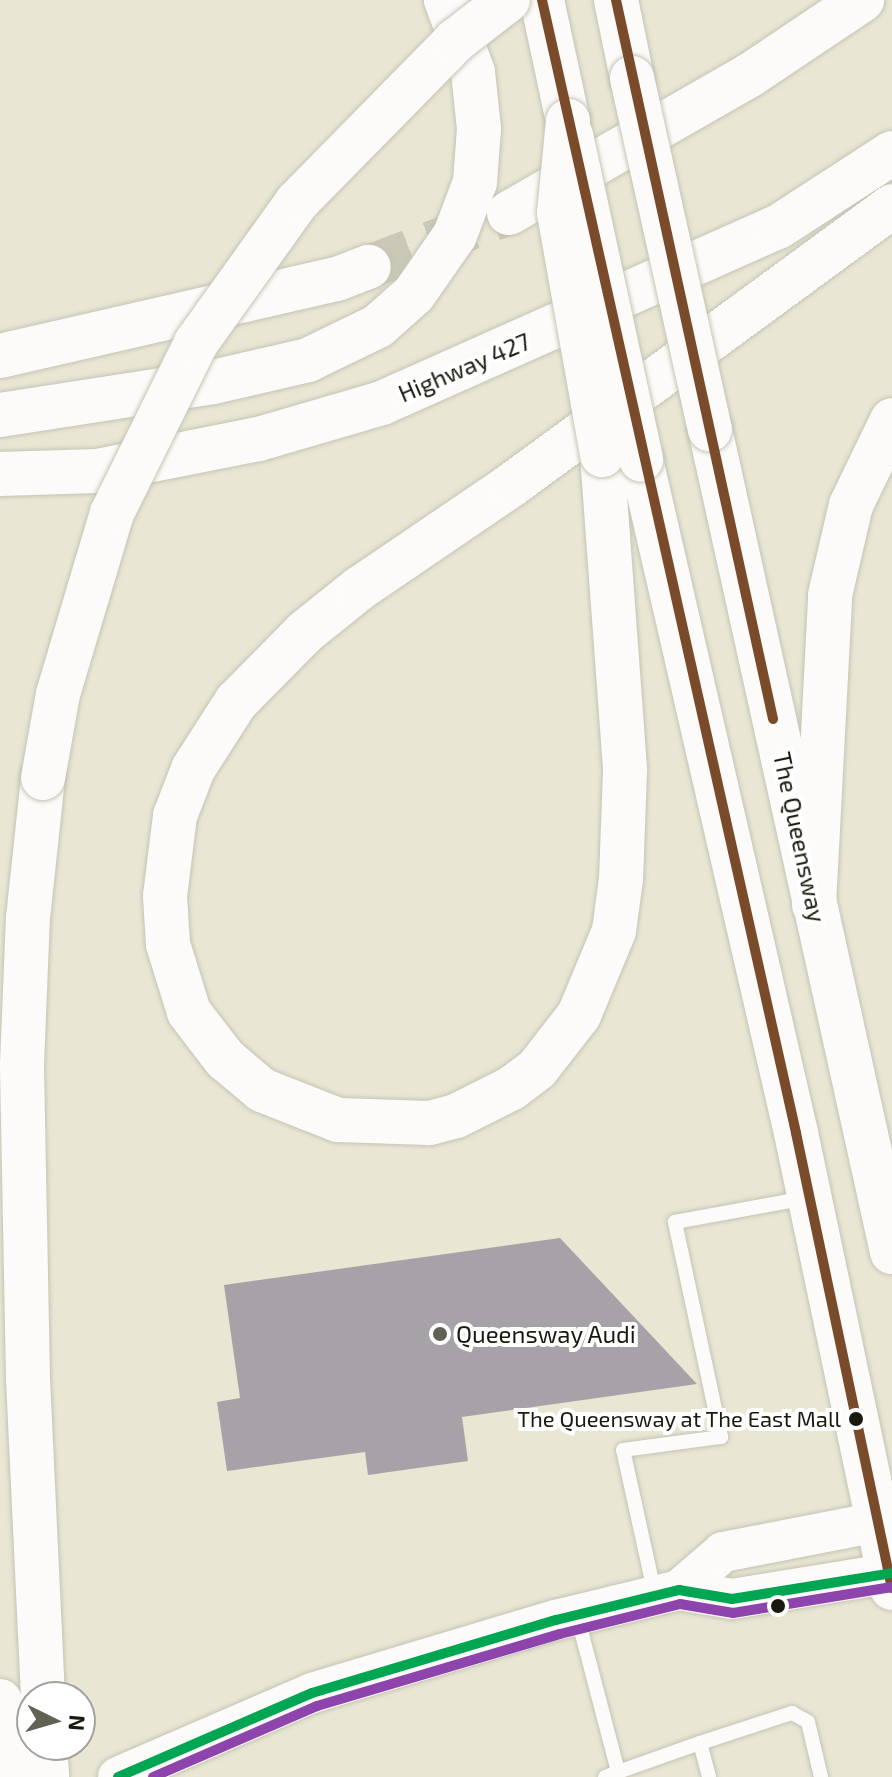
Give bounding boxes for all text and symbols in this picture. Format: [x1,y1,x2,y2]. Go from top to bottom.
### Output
street label: Highway 427 [394,326,534,408]
street label: The Queensway [768,749,832,925]
place label: Queensway Audi [456,1320,637,1348]
marker: Queensway Audi [431,1325,449,1343]
place label: The Queensway at The East Mall [516,1406,841,1432]
marker: The Queensway at The East Mall [848,1411,864,1427]
unlabelled marker [770,1598,786,1614]
north arrow [16,1681,96,1761]
text: N [64,1714,92,1732]

